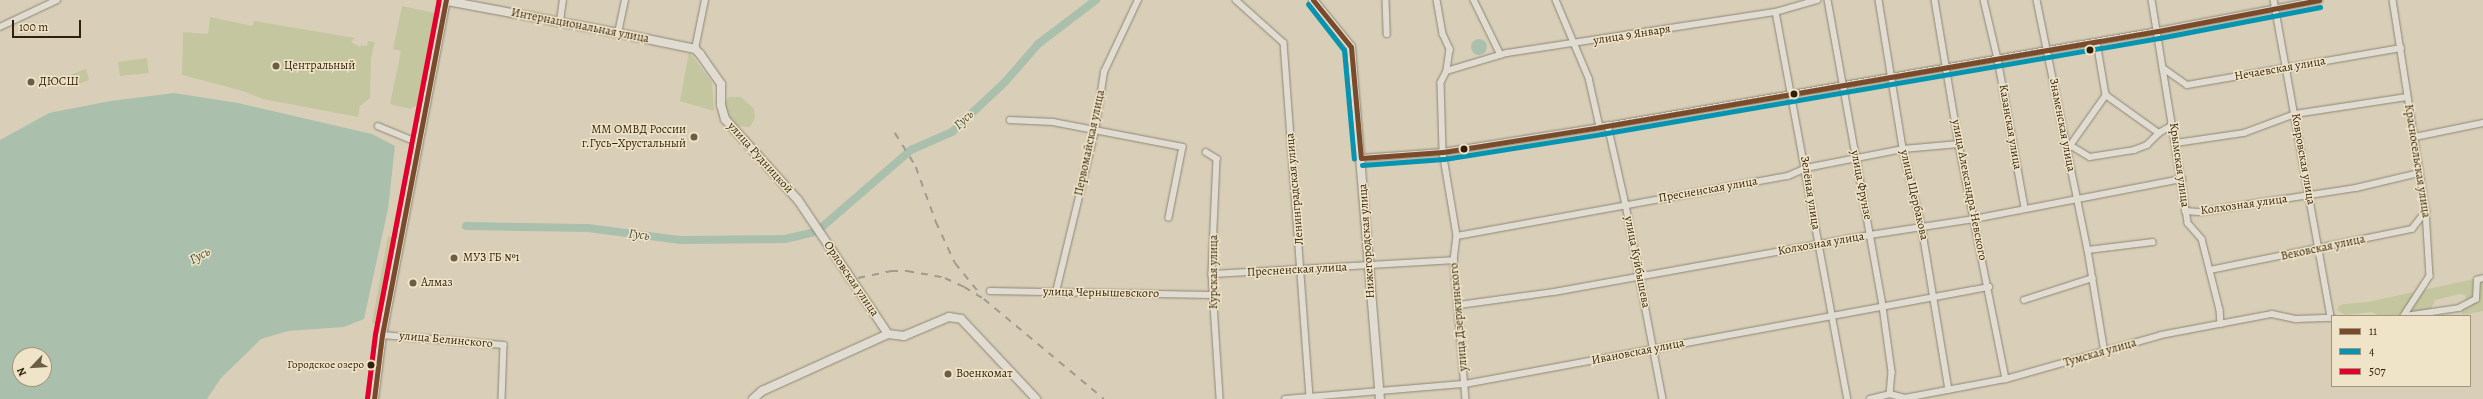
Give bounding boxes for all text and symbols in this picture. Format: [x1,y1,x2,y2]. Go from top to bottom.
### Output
street label: Интернациональная улица [510,6,650,46]
scale bar [14,12,83,38]
text: 100 m [19,19,48,35]
street label: улица 9 Января [1592,22,1672,48]
unlabelled marker [2085,45,2095,55]
street label: Нечаевская улица [2233,54,2327,84]
place label: Центральный [284,59,355,73]
marker: Центральный [271,61,281,71]
place label: ДЮСШ [39,75,79,89]
marker: ДЮСШ [26,77,36,87]
street label: Знаменская улица [2046,77,2078,173]
street label: Казанская улица [1995,83,2025,171]
street label: Первомайская улица [1072,89,1108,197]
unlabelled marker [1789,89,1799,99]
street label: Красносельская улица [2401,103,2433,219]
water label: Гусь [951,107,977,133]
street label: Ковровская улица [2288,112,2318,206]
street label: улица Александра Невского [1948,118,1990,262]
street label: улица Рудницкой [724,119,796,197]
street label: Крымская улица [2166,122,2192,208]
place label: ММ ОМВД России г.Гусь–Хрустальный [582,123,686,151]
marker: ММ ОМВД России г.Гусь–Хрустальный [689,132,699,142]
street label: Ленинградская улица [1283,132,1307,246]
unlabelled marker [1459,144,1469,154]
street label: улица Щербакова [1897,148,1931,242]
street label: улица Фрунзе [1847,149,1875,221]
street label: Зелёная улица [1797,155,1823,231]
street label: Пресненская улица [1657,174,1759,206]
street label: Нижегородская улица [1356,183,1378,299]
street label: Колхозная улица [2200,192,2288,218]
street label: улица Куйбышева [1621,215,1653,309]
water label: Гусь [627,226,651,244]
street label: Колхозная улица [1777,229,1865,259]
street label: Вековская улица [2280,232,2366,264]
street label: Курская улица [1207,235,1221,309]
street label: Орловская улица [820,239,882,319]
water label: Гусь [187,244,213,268]
place label: МУЗ ГБ №1 [463,251,520,265]
marker: МУЗ ГБ №1 [448,252,460,264]
street label: Пресненская улица [1246,260,1348,280]
street label: улица Дзержинского [1447,262,1471,372]
place label: Алмаз [421,276,453,290]
marker: Алмаз [408,278,418,288]
street label: улица Чернышевского [1043,285,1159,301]
legend [2331,315,2471,387]
text: 11 [2369,323,2377,339]
street label: улица Белинского [399,329,493,351]
street label: Ивановская улица [1590,336,1686,368]
street label: Тумская улица [2062,336,2138,370]
text: 4 [2369,343,2374,359]
north arrow [12,347,52,387]
place label: Городское озеро [287,358,364,372]
marker: Городское озеро [366,360,376,370]
text: 507 [2369,363,2386,379]
text: N [13,365,30,379]
place label: Военкомат [956,367,1013,381]
marker: Военкомат [943,369,953,379]

